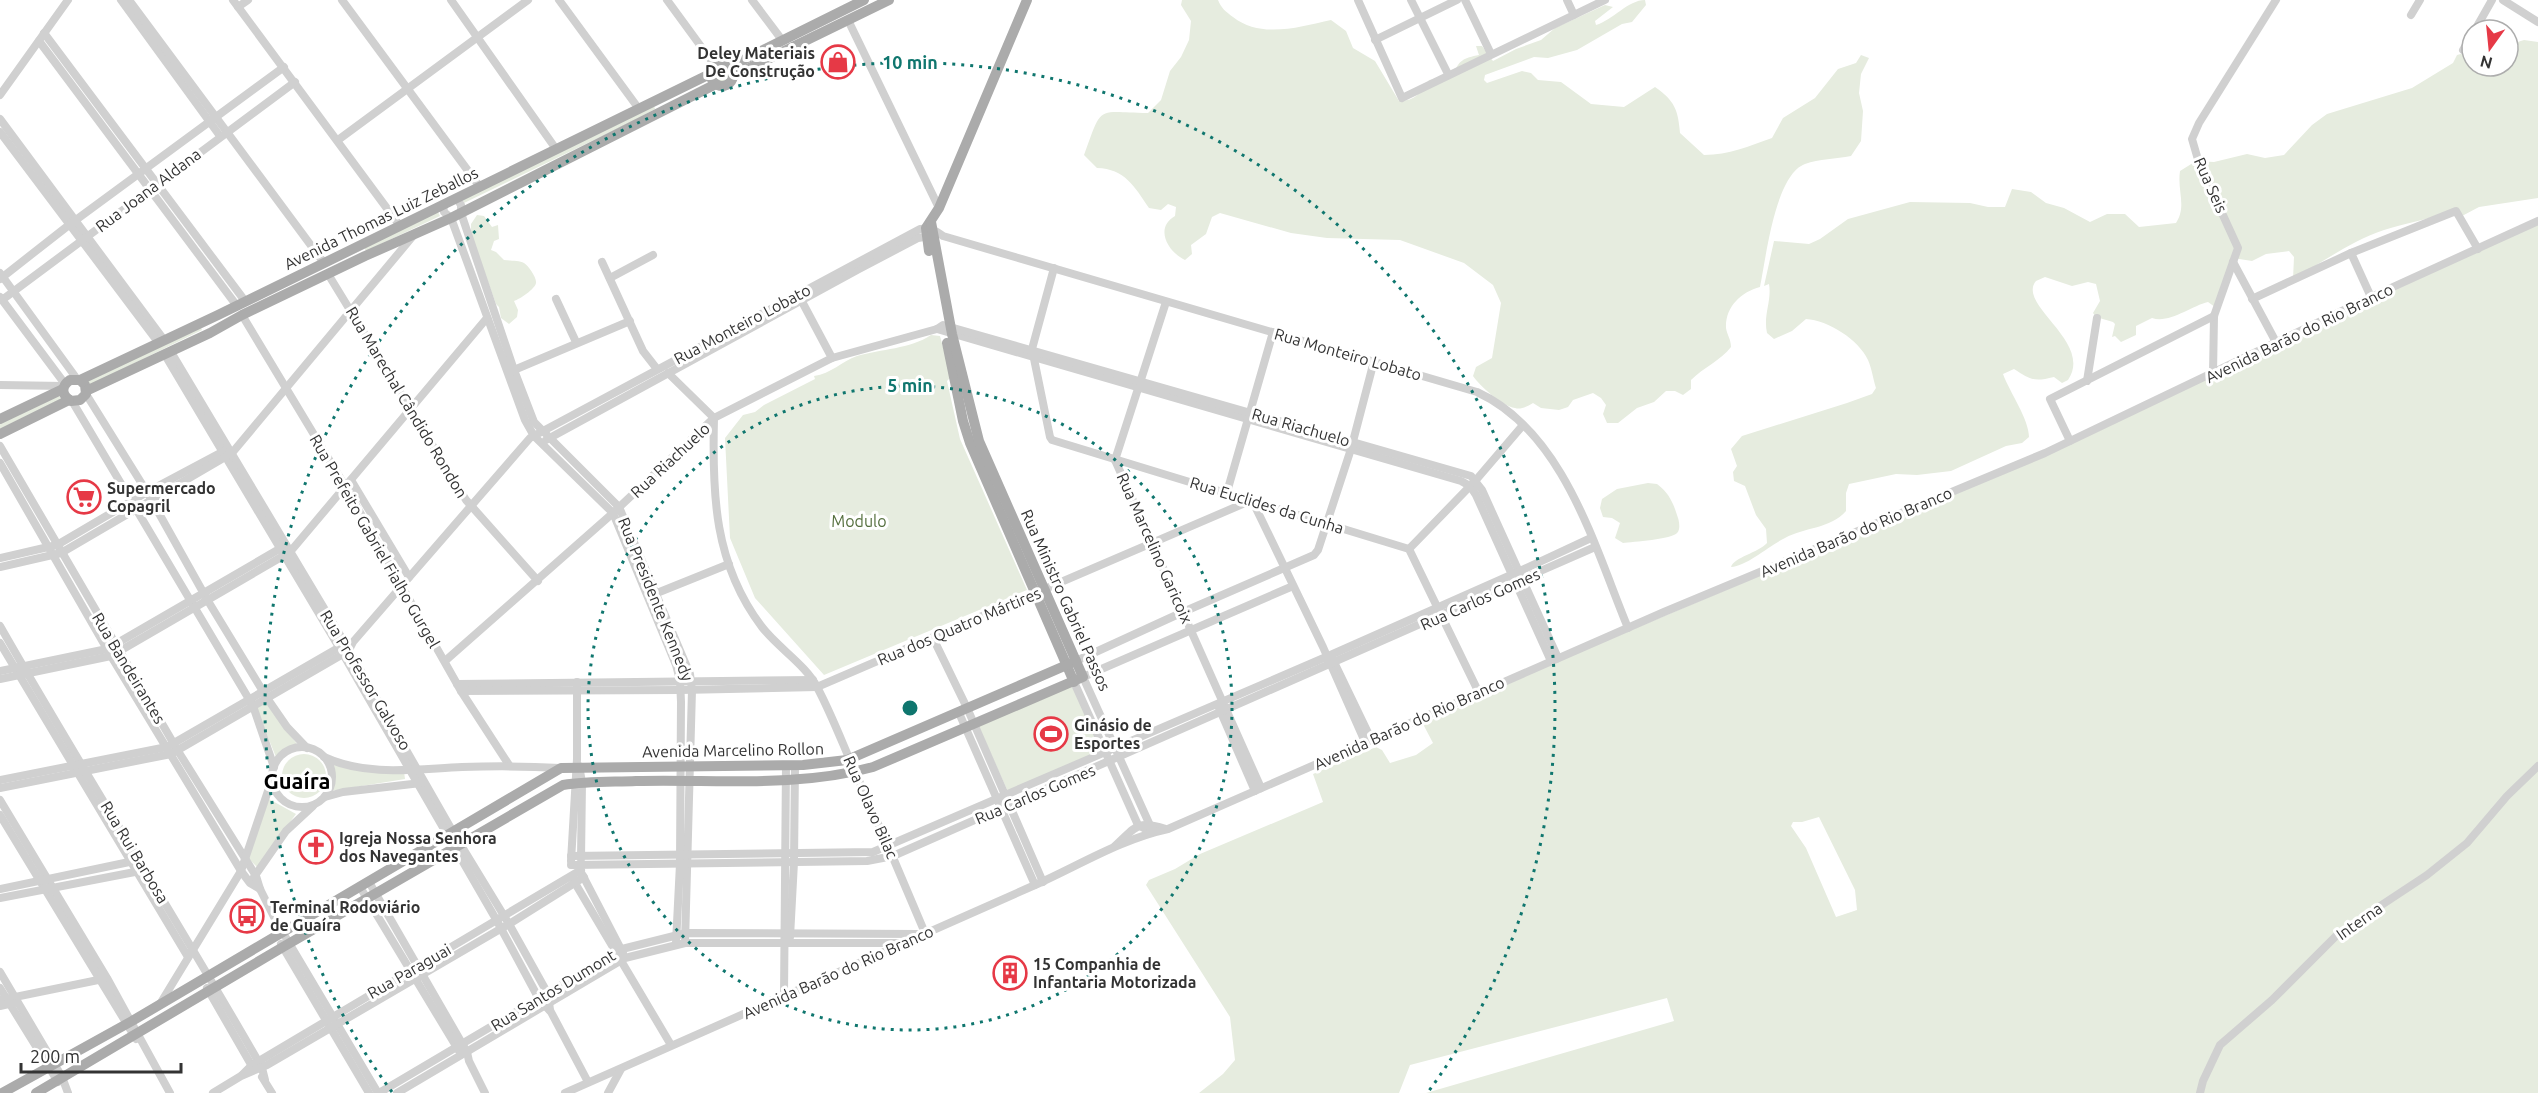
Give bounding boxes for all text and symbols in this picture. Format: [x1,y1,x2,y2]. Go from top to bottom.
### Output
north arrow [2460,18,2520,78]
place label: Deley Materiais De Construção [697,44,815,81]
shop icon: Deley Materiais De Construção [820,44,856,80]
text: 10 min [882,52,938,72]
text: N [2478,52,2494,73]
street label: Rua Joana Aldana [92,145,204,235]
street label: Rua Seis [2191,154,2231,216]
street label: Avenida Thomas Luiz Zeballos [281,163,481,273]
street label: Rua Monteiro Lobato [671,280,813,368]
street label: Avenida Barão do Rio Branco [2202,280,2396,386]
street label: Rua Marechal Cândido Rondon [343,303,471,501]
street label: Rua Monteiro Lobato [1272,324,1424,384]
text: 5 min [887,375,933,395]
street label: Rua Riachuelo [1250,404,1352,450]
street label: Rua Riachuelo [627,419,713,501]
street label: Rua Prefeito Gabriel Fialho Gurgel [306,431,444,651]
street label: Rua Marcelino Garicoix [1114,470,1196,626]
street label: Rua Euclides da Cunha [1188,473,1346,537]
supermarket icon: Supermercado Copagril [66,479,102,515]
place label: Supermercado Copagril [107,479,216,515]
street label: Avenida Barão do Rio Branco [1758,483,1954,581]
street label: Rua Ministro Gabriel Passos [1018,506,1114,694]
park label: Modulo [831,512,887,530]
street label: Rua Presidente Kennedy [615,515,697,684]
street label: Rua Carlos Gomes [1417,565,1543,633]
street label: Rua dos Quatro Mártires [875,583,1043,669]
street label: Rua Professor Galvoso [317,607,415,753]
street label: Rua Bandeirantes [89,609,169,727]
street label: Avenida Barão do Rio Branco [1311,673,1507,773]
centre of rings [900,698,920,718]
sports icon: Ginásio de Esportes [1033,716,1069,752]
place label: Ginásio de Esportes [1074,716,1152,752]
street label: Avenida Marcelino Rollon [642,739,824,761]
street label: Rua Olavo Bilac [840,753,902,862]
street label: Rua Carlos Gomes [972,761,1098,827]
district label: Guaíra [264,768,330,793]
street label: Rua Rui Barbosa [97,798,173,906]
church icon: Igreja Nossa Senhora dos Navegantes [298,829,334,865]
place label: Igreja Nossa Senhora dos Navegantes [339,829,497,865]
bus stop icon: Terminal Rodoviário de Guaíra [229,898,265,934]
place label: Terminal Rodoviário de Guaíra [270,898,420,934]
street label: Interna [2333,899,2385,943]
street label: Avenida Barão do Rio Branco [740,922,936,1022]
street label: Rua Paraguai [364,940,454,1002]
street label: Rua Santos Dumont [487,945,619,1034]
building icon: 15 Companhia de Infantaria Motorizada [992,955,1028,991]
place label: 15 Companhia de Infantaria Motorizada [1033,955,1196,991]
scale bar [21,1036,182,1074]
text: 200 m [30,1046,80,1066]

